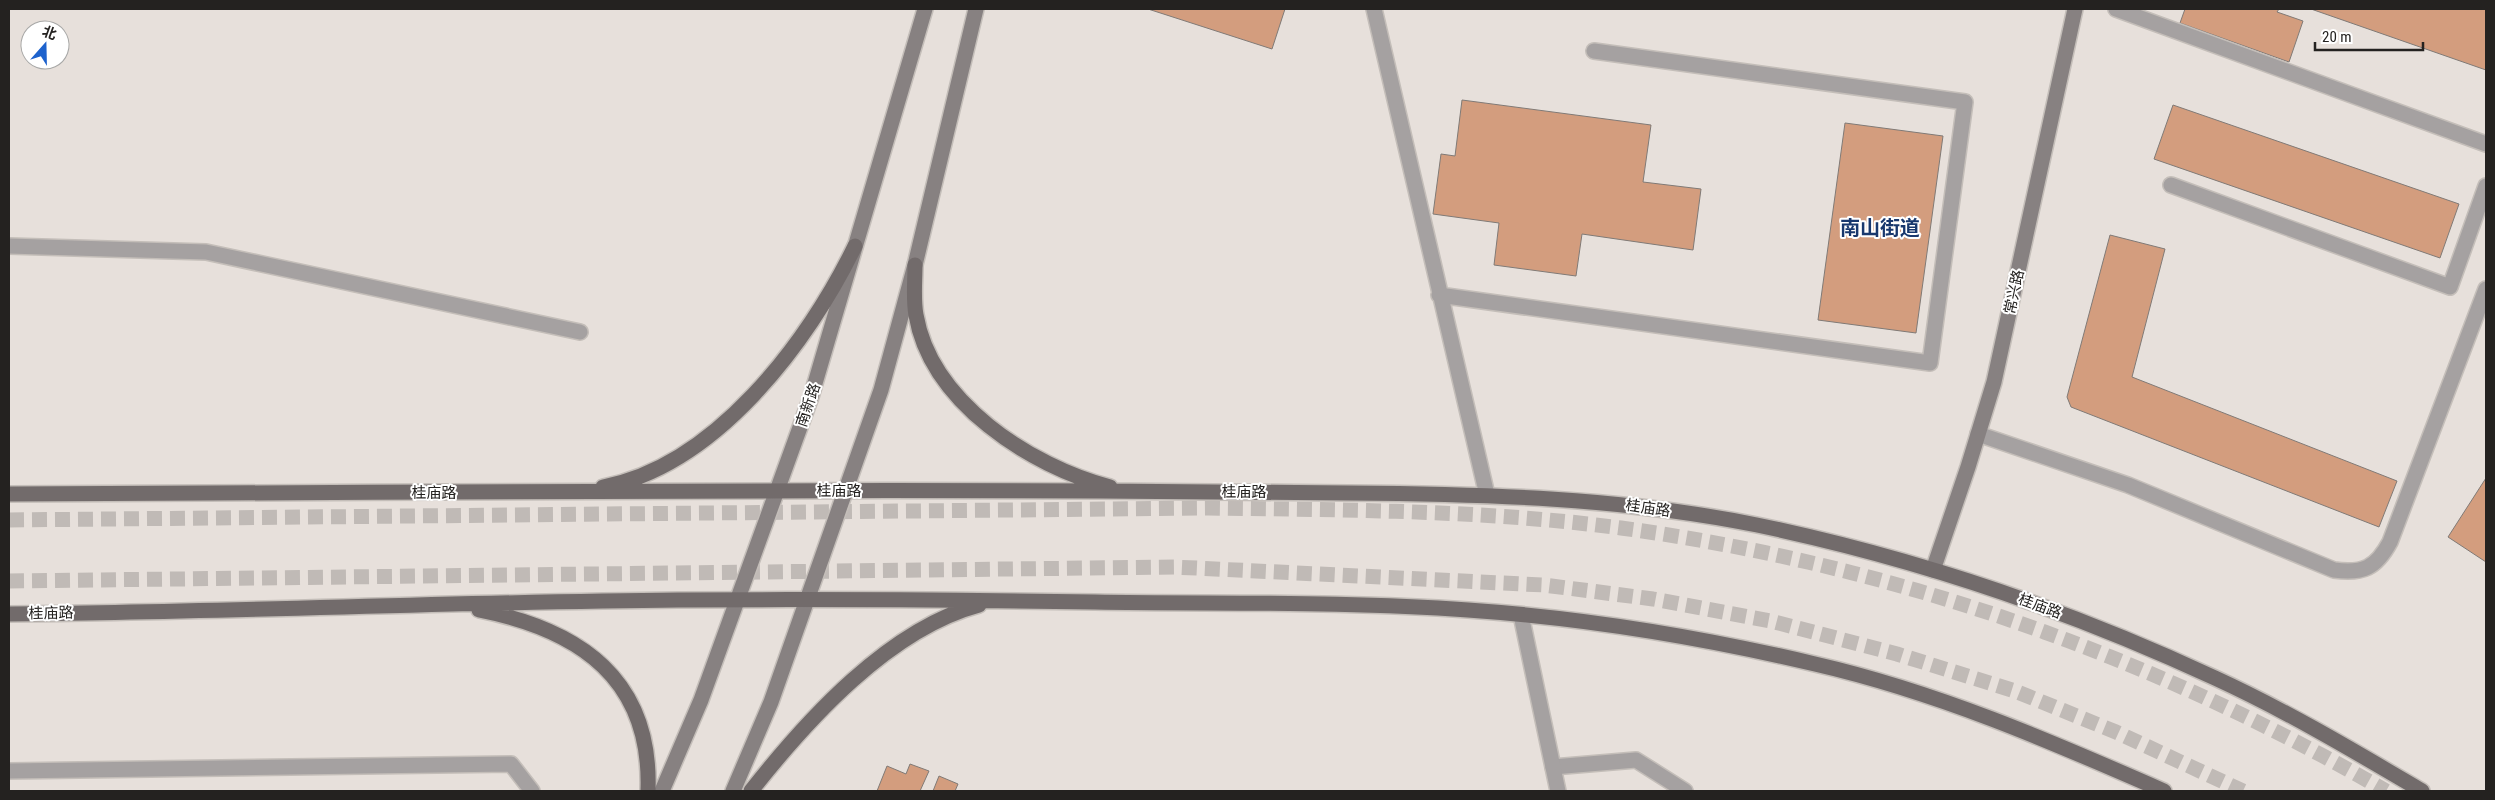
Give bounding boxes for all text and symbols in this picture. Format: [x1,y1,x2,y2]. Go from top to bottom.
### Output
north arrow [20,20,70,70]
scale bar [2315,20,2422,52]
text: 北 [40,23,59,43]
text: 20 m [2322,28,2352,46]
district label: 南山街道 [1840,216,1920,240]
street label: 常兴路 [2001,268,2027,316]
street label: 南新路 [792,381,824,429]
street label: 桂庙路 [816,482,862,500]
street label: 桂庙路 [1221,483,1267,501]
street label: 桂庙路 [411,484,457,502]
street label: 桂庙路 [1624,496,1672,520]
street label: 桂庙路 [2016,590,2064,622]
street label: 桂庙路 [28,604,74,622]

